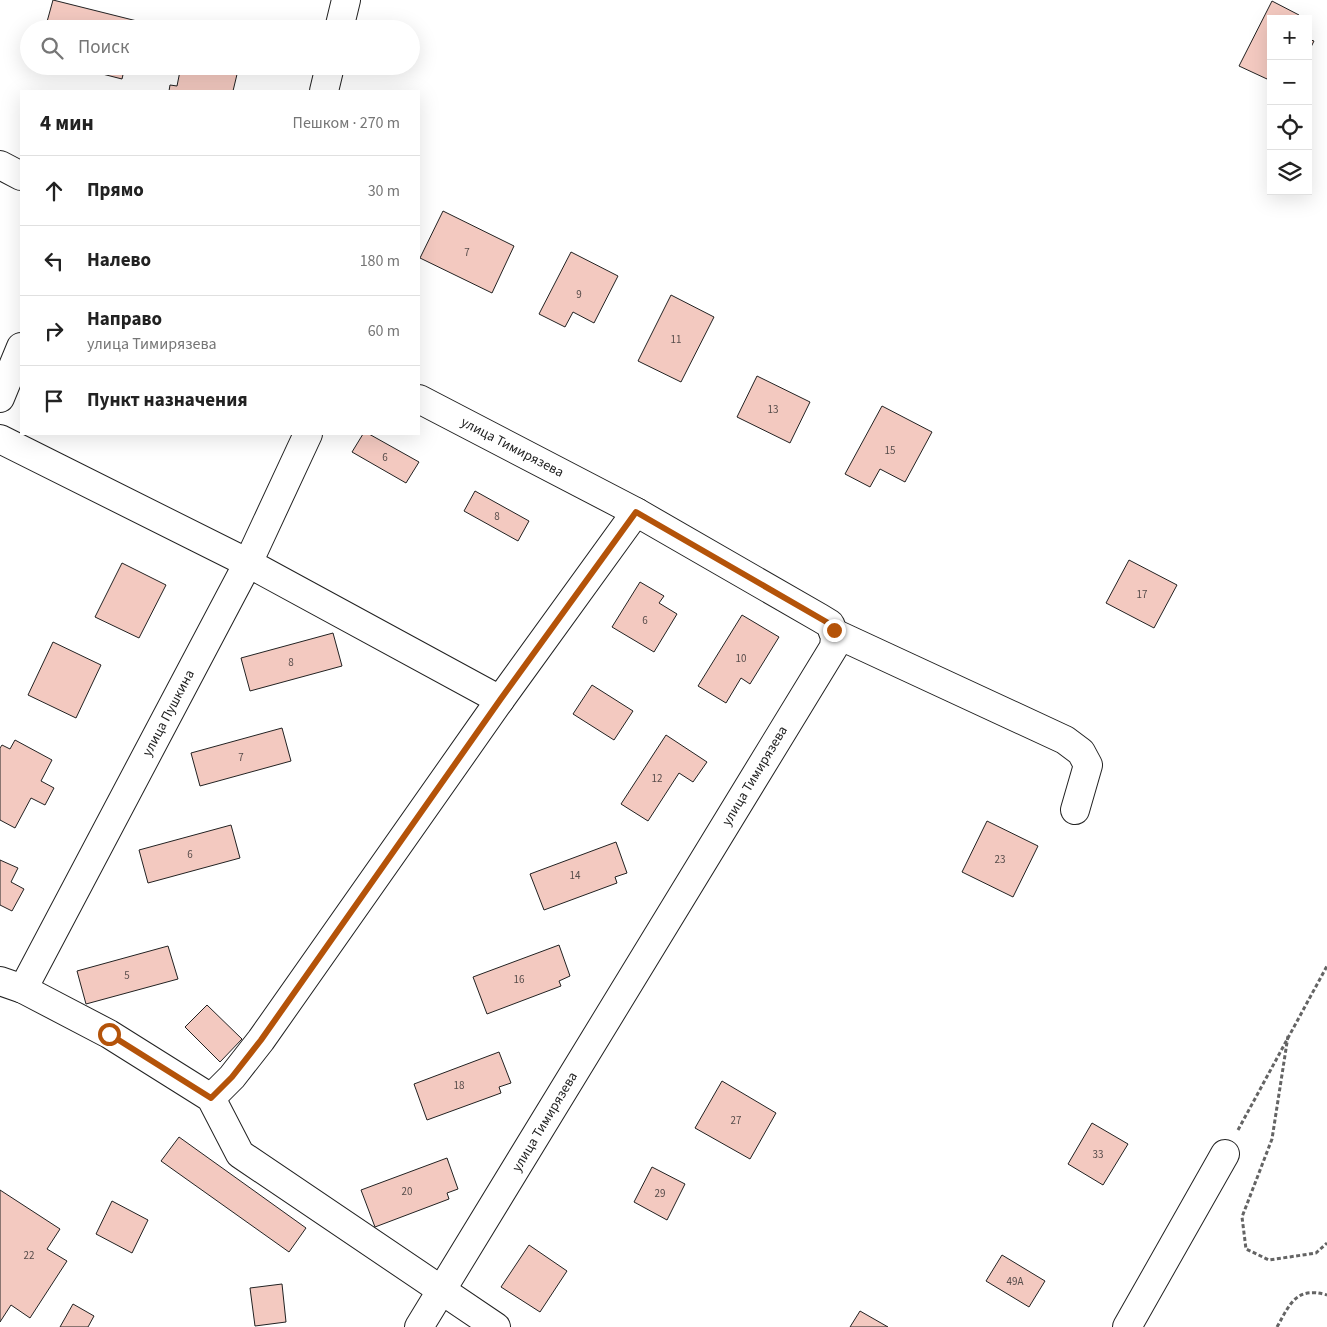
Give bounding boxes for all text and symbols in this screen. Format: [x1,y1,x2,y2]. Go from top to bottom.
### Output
map controls [1267,15,1312,195]
button: + [1267,15,1312,60]
search box [20,20,420,75]
icon: search [38,34,66,62]
text: Поиск [78,34,129,61]
button: − [1267,60,1312,105]
button: locate [1267,105,1312,150]
text: 4 мин [40,108,94,138]
text: Пешком · 270 m [293,112,400,134]
button: layers [1267,150,1312,195]
icon: ahead [40,177,68,205]
text: Прямо [87,177,144,204]
text: 30 m [368,180,400,202]
house number: 7 [464,245,470,260]
icon: left [40,247,68,275]
text: Налево [87,247,151,274]
text: 180 m [360,250,400,272]
house number: 9 [576,287,582,302]
text: Направо [87,306,162,333]
icon: right [40,317,68,345]
text: 60 m [368,320,400,342]
house number: 11 [671,332,681,347]
text: улица Тимирязева [87,333,217,355]
icon: arrive [40,387,68,415]
text: Пункт назначения [87,387,248,414]
house number: 13 [768,402,778,417]
street label: улица Тимирязева [457,412,567,483]
house number: 15 [885,443,895,458]
house number: 6 [382,450,388,465]
house number: 8 [494,509,500,524]
house number: 17 [1137,587,1147,602]
house number: 6 [642,613,648,628]
route end [823,619,846,642]
house number: 10 [736,651,746,666]
house number: 8 [288,655,294,670]
street label: улица Пушкина [138,666,200,760]
street label: улица Тимирязева [717,722,793,830]
house number: 7 [238,750,244,765]
house number: 12 [652,771,662,786]
house number: 6 [187,847,193,862]
house number: 23 [995,852,1005,867]
house number: 14 [570,868,581,883]
house number: 5 [124,968,130,983]
house number: 16 [514,972,525,987]
route start [98,1023,121,1046]
street label: улица Тимирязева [507,1068,583,1176]
house number: 18 [454,1078,465,1093]
house number: 27 [731,1113,741,1128]
house number: 33 [1093,1147,1103,1162]
house number: 20 [402,1184,412,1199]
house number: 29 [655,1186,665,1201]
house number: 22 [24,1248,34,1263]
house number: 49А [1007,1274,1023,1289]

